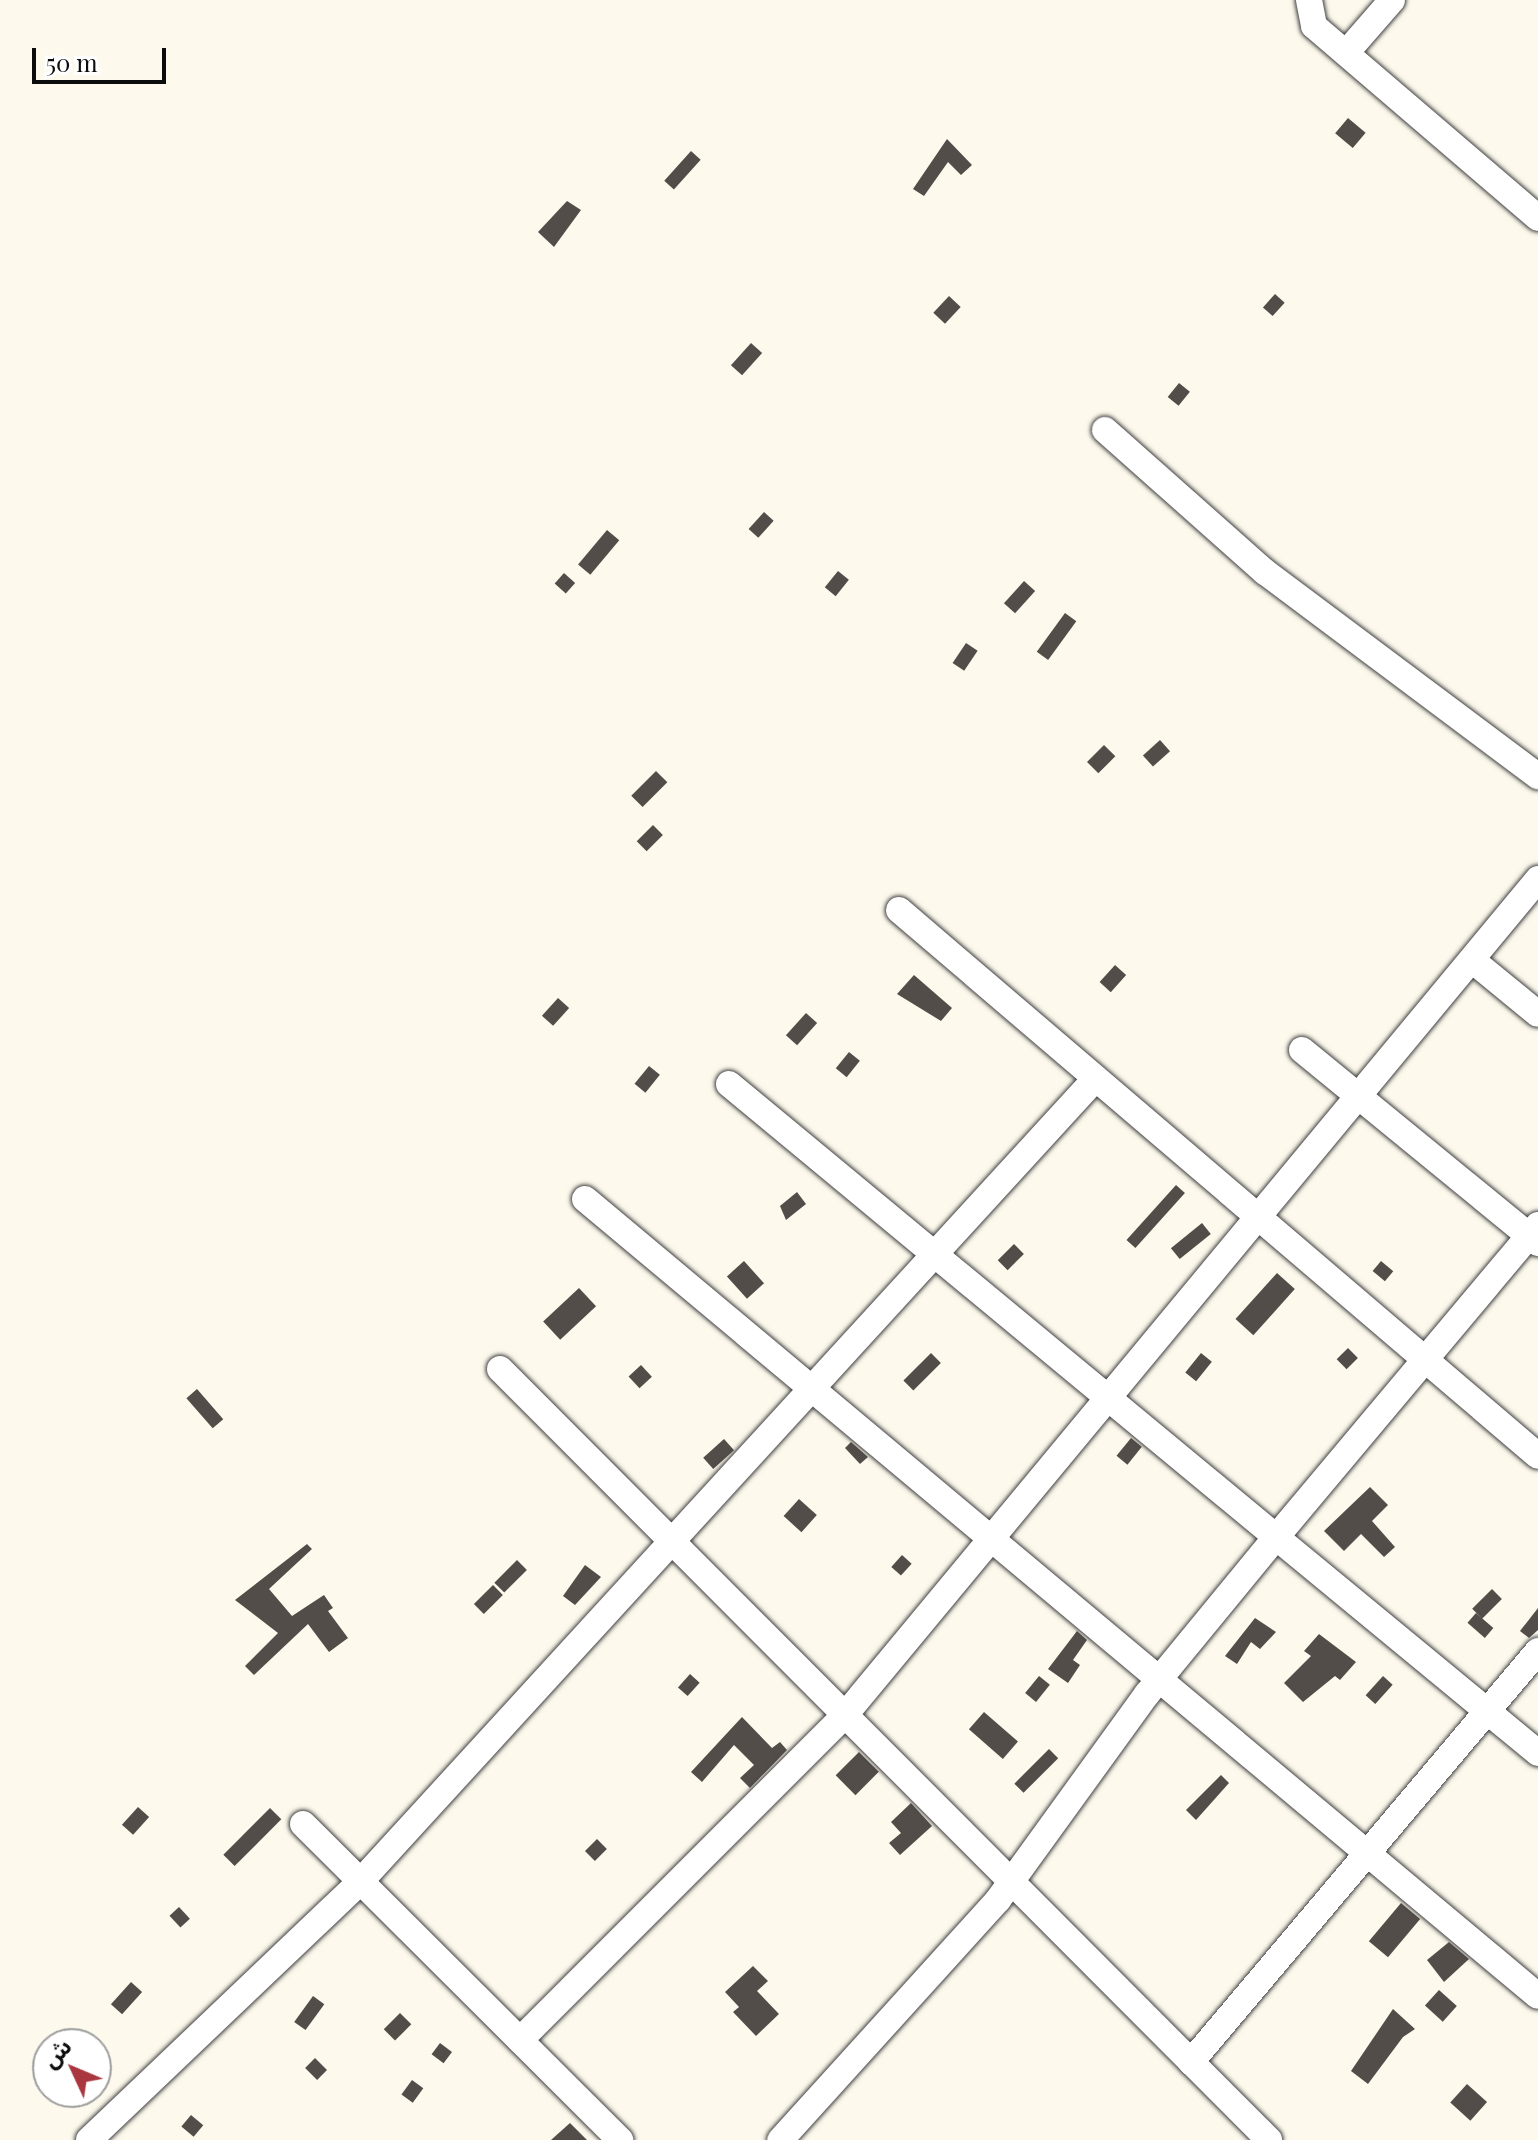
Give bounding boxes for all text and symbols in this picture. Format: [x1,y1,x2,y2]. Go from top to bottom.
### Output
scale bar [36,32,170,82]
text: 50 m [46,46,98,78]
north arrow [32,2028,112,2108]
text: ش [35,2031,77,2074]

